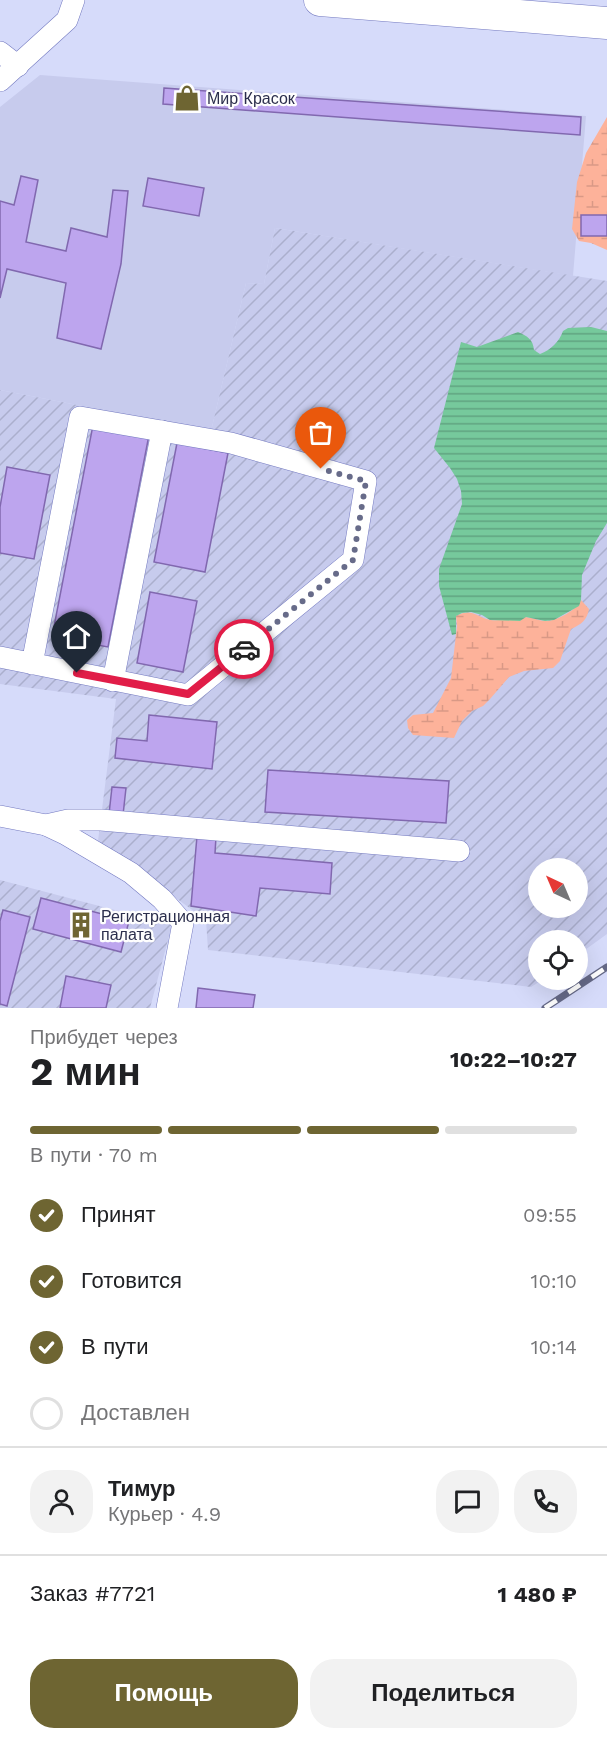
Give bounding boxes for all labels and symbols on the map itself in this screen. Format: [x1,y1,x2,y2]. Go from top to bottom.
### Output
shop icon: Мир Красок [172,83,202,113]
place label: Мир Красок [207,89,296,108]
pin [295,407,346,469]
pin [51,611,102,673]
courier [214,619,274,679]
north arrow [528,858,588,918]
place label: Регистрационная палата [101,907,230,944]
building icon: Регистрационная палата [66,910,96,940]

